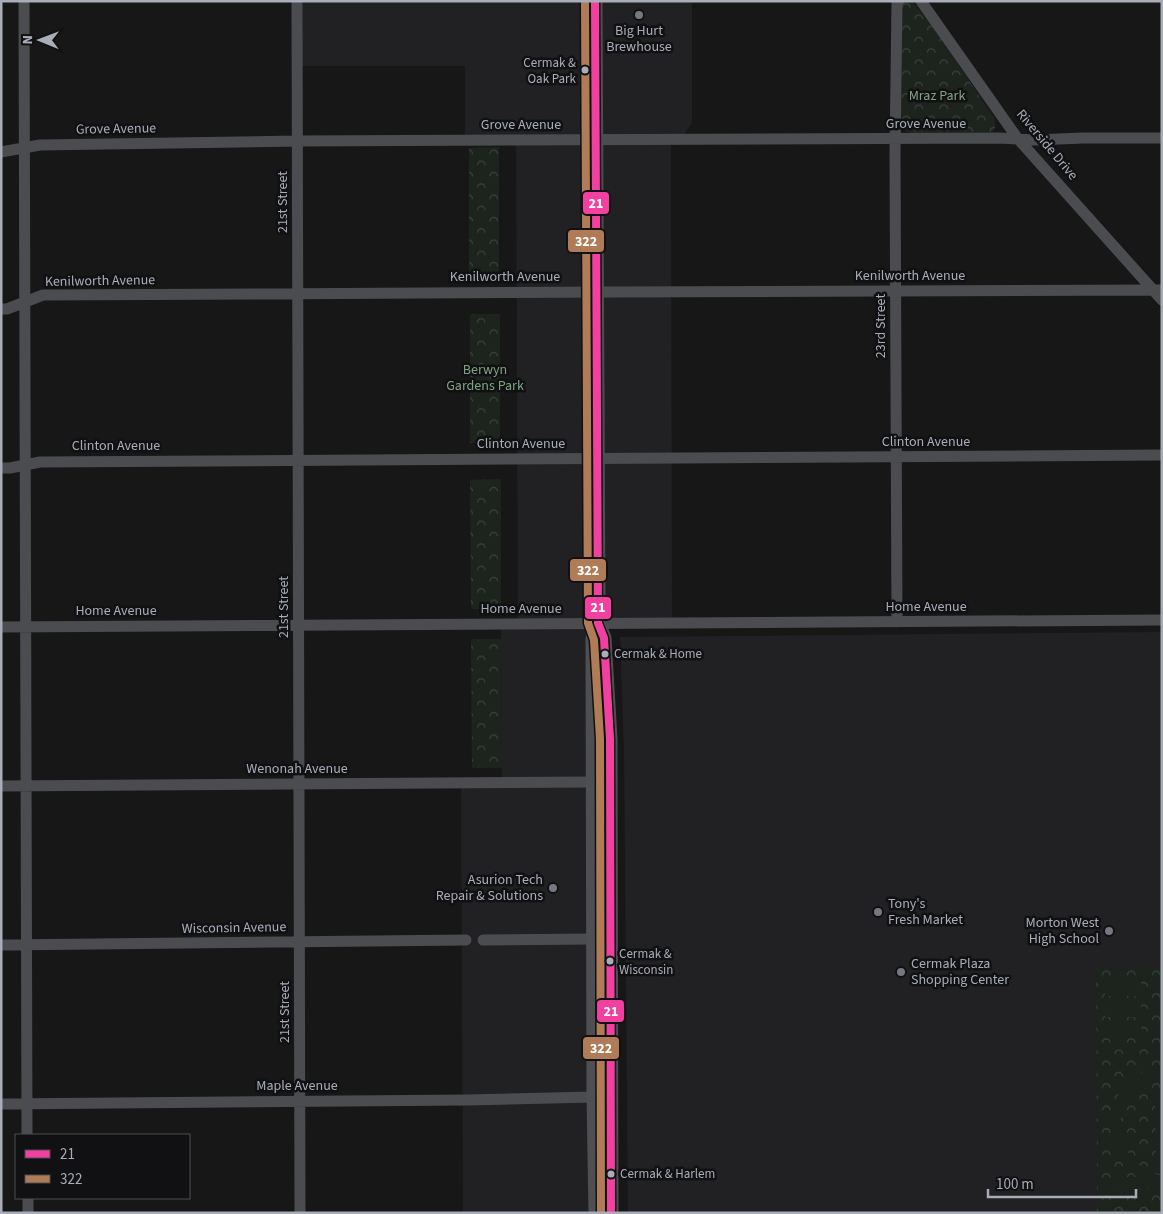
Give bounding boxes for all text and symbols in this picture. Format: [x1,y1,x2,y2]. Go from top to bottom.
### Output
marker: Big Hurt Brewhouse [633,9,645,21]
north arrow [15,15,65,65]
place label: Big Hurt Brewhouse [606,21,672,57]
text: N [18,35,38,45]
place label: Cermak & Oak Park [523,54,577,88]
marker: Cermak & Oak Park [580,65,590,75]
park label: Mraz Park [909,86,965,106]
street label: Riverside Drive [1011,105,1083,185]
street label: Grove Avenue [886,114,966,134]
street label: Grove Avenue [481,115,561,135]
street label: Grove Avenue [76,118,156,140]
street label: 21st Street [273,171,293,233]
line badge: 21 [582,191,610,215]
text: 21 [589,194,603,214]
line badge: 322 [567,229,605,253]
text: 322 [575,232,597,252]
street label: Kenilworth Avenue [855,266,965,286]
street label: Kenilworth Avenue [450,267,560,287]
street label: Kenilworth Avenue [45,270,155,292]
street label: 23rd Street [871,294,891,358]
park label: Berwyn Gardens Park [446,360,524,396]
street label: Clinton Avenue [882,432,970,452]
street label: Clinton Avenue [477,434,565,454]
street label: Clinton Avenue [72,436,160,456]
line badge: 322 [569,558,607,582]
text: 322 [577,561,599,581]
street label: 21st Street [274,576,294,638]
line badge: 21 [584,596,612,620]
street label: Home Avenue [885,597,967,617]
text: 21 [591,598,605,618]
street label: Home Avenue [480,599,562,619]
street label: Home Avenue [75,601,157,621]
place label: Cermak & Home [614,645,702,663]
marker: Cermak & Home [600,649,610,659]
street label: Wenonah Avenue [246,759,348,779]
place label: Asurion Tech Repair & Solutions [436,870,543,906]
marker: Asurion Tech Repair & Solutions [547,882,559,894]
place label: Tony's Fresh Market [888,894,963,930]
marker: Tony's Fresh Market [872,906,884,918]
place label: Morton West High School [1026,913,1099,949]
street label: Wisconsin Avenue [182,917,286,939]
marker: Morton West High School [1103,925,1115,937]
place label: Cermak & Wisconsin [619,945,673,979]
place label: Cermak Plaza Shopping Center [911,954,1009,990]
marker: Cermak & Wisconsin [605,956,615,966]
marker: Cermak Plaza Shopping Center [895,966,907,978]
street label: 21st Street [275,981,295,1043]
line badge: 21 [596,999,625,1023]
text: 21 [604,1002,618,1022]
line badge: 322 [582,1036,620,1060]
text: 322 [590,1039,612,1059]
street label: Maple Avenue [256,1076,338,1096]
legend [15,1134,190,1199]
text: 21 [60,1144,75,1165]
place label: Cermak & Harlem [620,1165,715,1183]
scale bar [988,1166,1136,1198]
text: 322 [60,1169,82,1190]
marker: Cermak & Harlem [606,1169,616,1179]
text: 100 m [996,1174,1034,1195]

